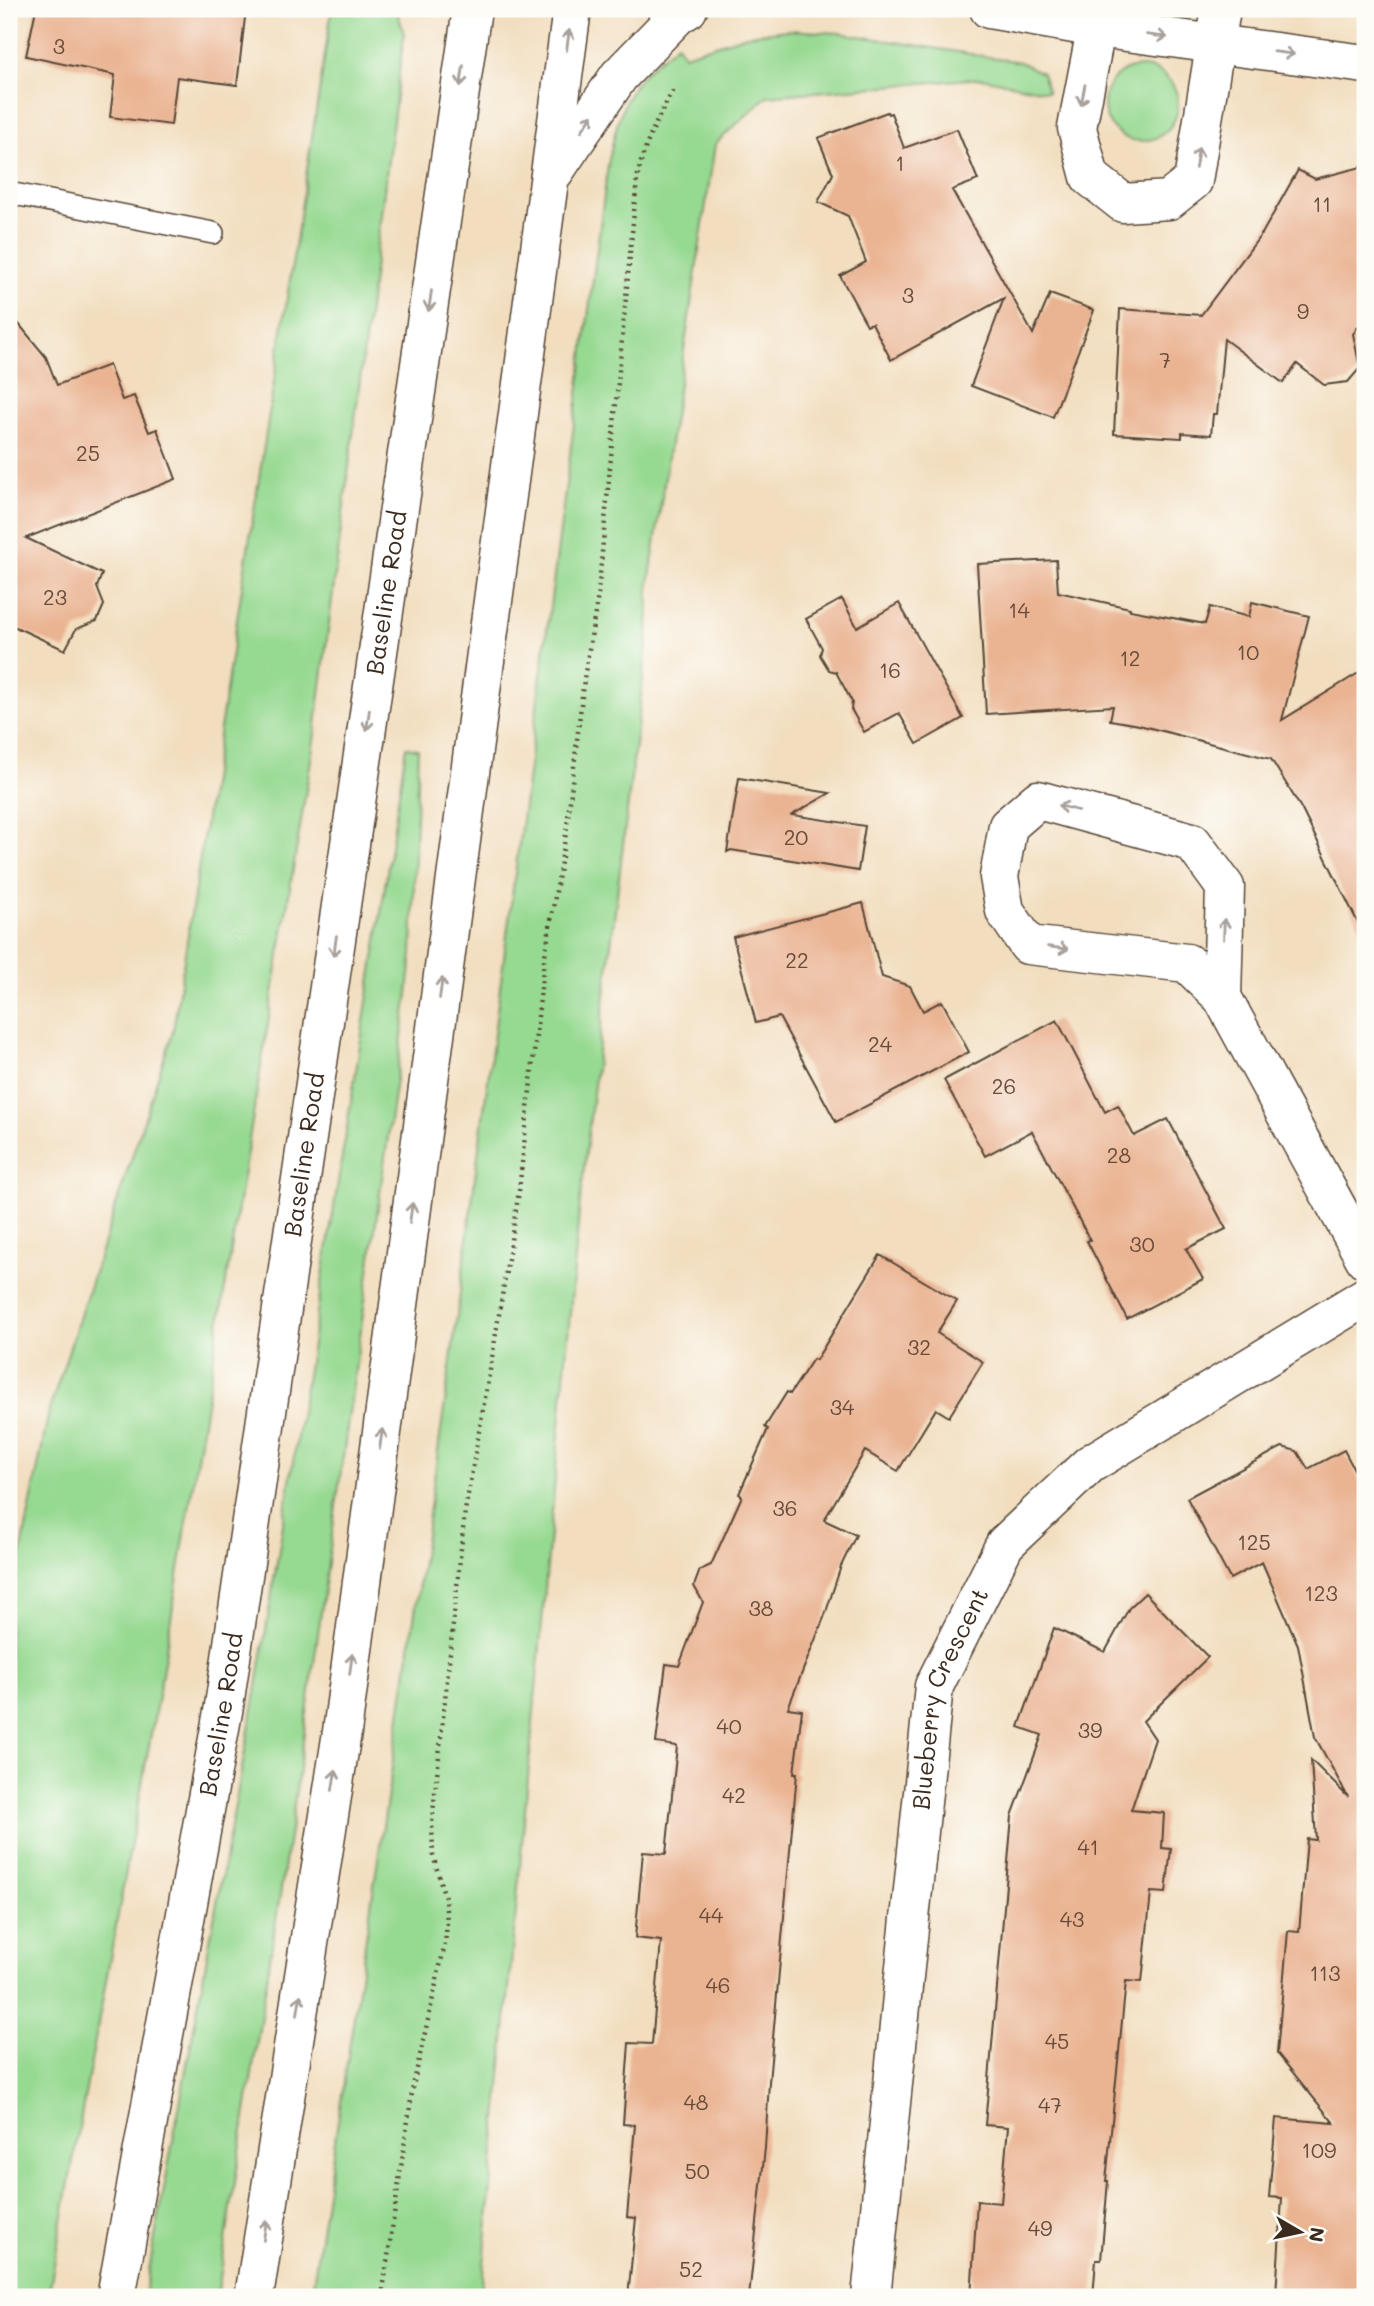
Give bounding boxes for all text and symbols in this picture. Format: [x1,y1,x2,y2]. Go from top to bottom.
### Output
one-way arrow [562,29,575,51]
one-way arrow [1145,29,1168,42]
house number: 3 [53,32,65,59]
one-way arrow [1273,47,1295,60]
one-way arrow [456,64,469,87]
one-way arrow [1076,83,1090,106]
one-way arrow [580,114,594,134]
one-way arrow [1191,147,1204,170]
house number: 1 [895,149,905,176]
house number: 11 [1313,190,1331,217]
house number: 3 [902,281,914,308]
one-way arrow [423,290,436,312]
house number: 9 [1297,297,1309,324]
house number: 7 [1159,346,1171,373]
house number: 25 [76,439,100,466]
street label: Baseline Road [358,508,413,676]
house number: 23 [43,583,67,610]
house number: 14 [1008,596,1031,623]
house number: 10 [1237,638,1259,665]
house number: 12 [1119,644,1141,671]
house number: 16 [879,656,901,683]
one-way arrow [361,709,374,731]
one-way arrow [1057,800,1079,813]
house number: 20 [784,823,808,850]
one-way arrow [1217,918,1231,941]
one-way arrow [329,934,342,956]
one-way arrow [1046,942,1069,955]
house number: 22 [785,946,809,973]
one-way arrow [435,977,448,1000]
house number: 24 [868,1030,893,1057]
street label: Baseline Road [276,1070,330,1239]
house number: 26 [992,1072,1016,1099]
house number: 28 [1107,1141,1131,1168]
one-way arrow [405,1202,418,1225]
house number: 30 [1129,1230,1155,1257]
house number: 32 [907,1333,931,1360]
house number: 34 [830,1393,855,1420]
one-way arrow [374,1428,387,1451]
house number: 36 [773,1494,798,1521]
house number: 125 [1237,1528,1271,1555]
house number: 123 [1304,1579,1338,1606]
street label: Blueberry Crescent [904,1582,995,1811]
house number: 38 [748,1594,774,1621]
street label: Baseline Road [191,1630,249,1799]
one-way arrow [344,1653,357,1676]
house number: 40 [716,1712,742,1739]
house number: 39 [1078,1716,1102,1743]
one-way arrow [328,1769,341,1792]
house number: 42 [722,1781,746,1808]
house number: 41 [1077,1833,1099,1860]
house number: 44 [699,1901,724,1928]
house number: 43 [1060,1905,1084,1932]
house number: 113 [1309,1959,1341,1986]
house number: 46 [705,1971,731,1998]
one-way arrow [293,1994,306,2017]
house number: 45 [1045,2027,1069,2054]
house number: 48 [683,2088,709,2115]
house number: 47 [1038,2091,1062,2118]
house number: 109 [1302,2136,1336,2163]
house number: 50 [684,2157,710,2184]
north arrow [1266,2198,1336,2268]
house number: 49 [1028,2214,1052,2241]
one-way arrow [259,2219,272,2242]
text: N [1304,2226,1331,2244]
house number: 52 [679,2255,703,2282]

